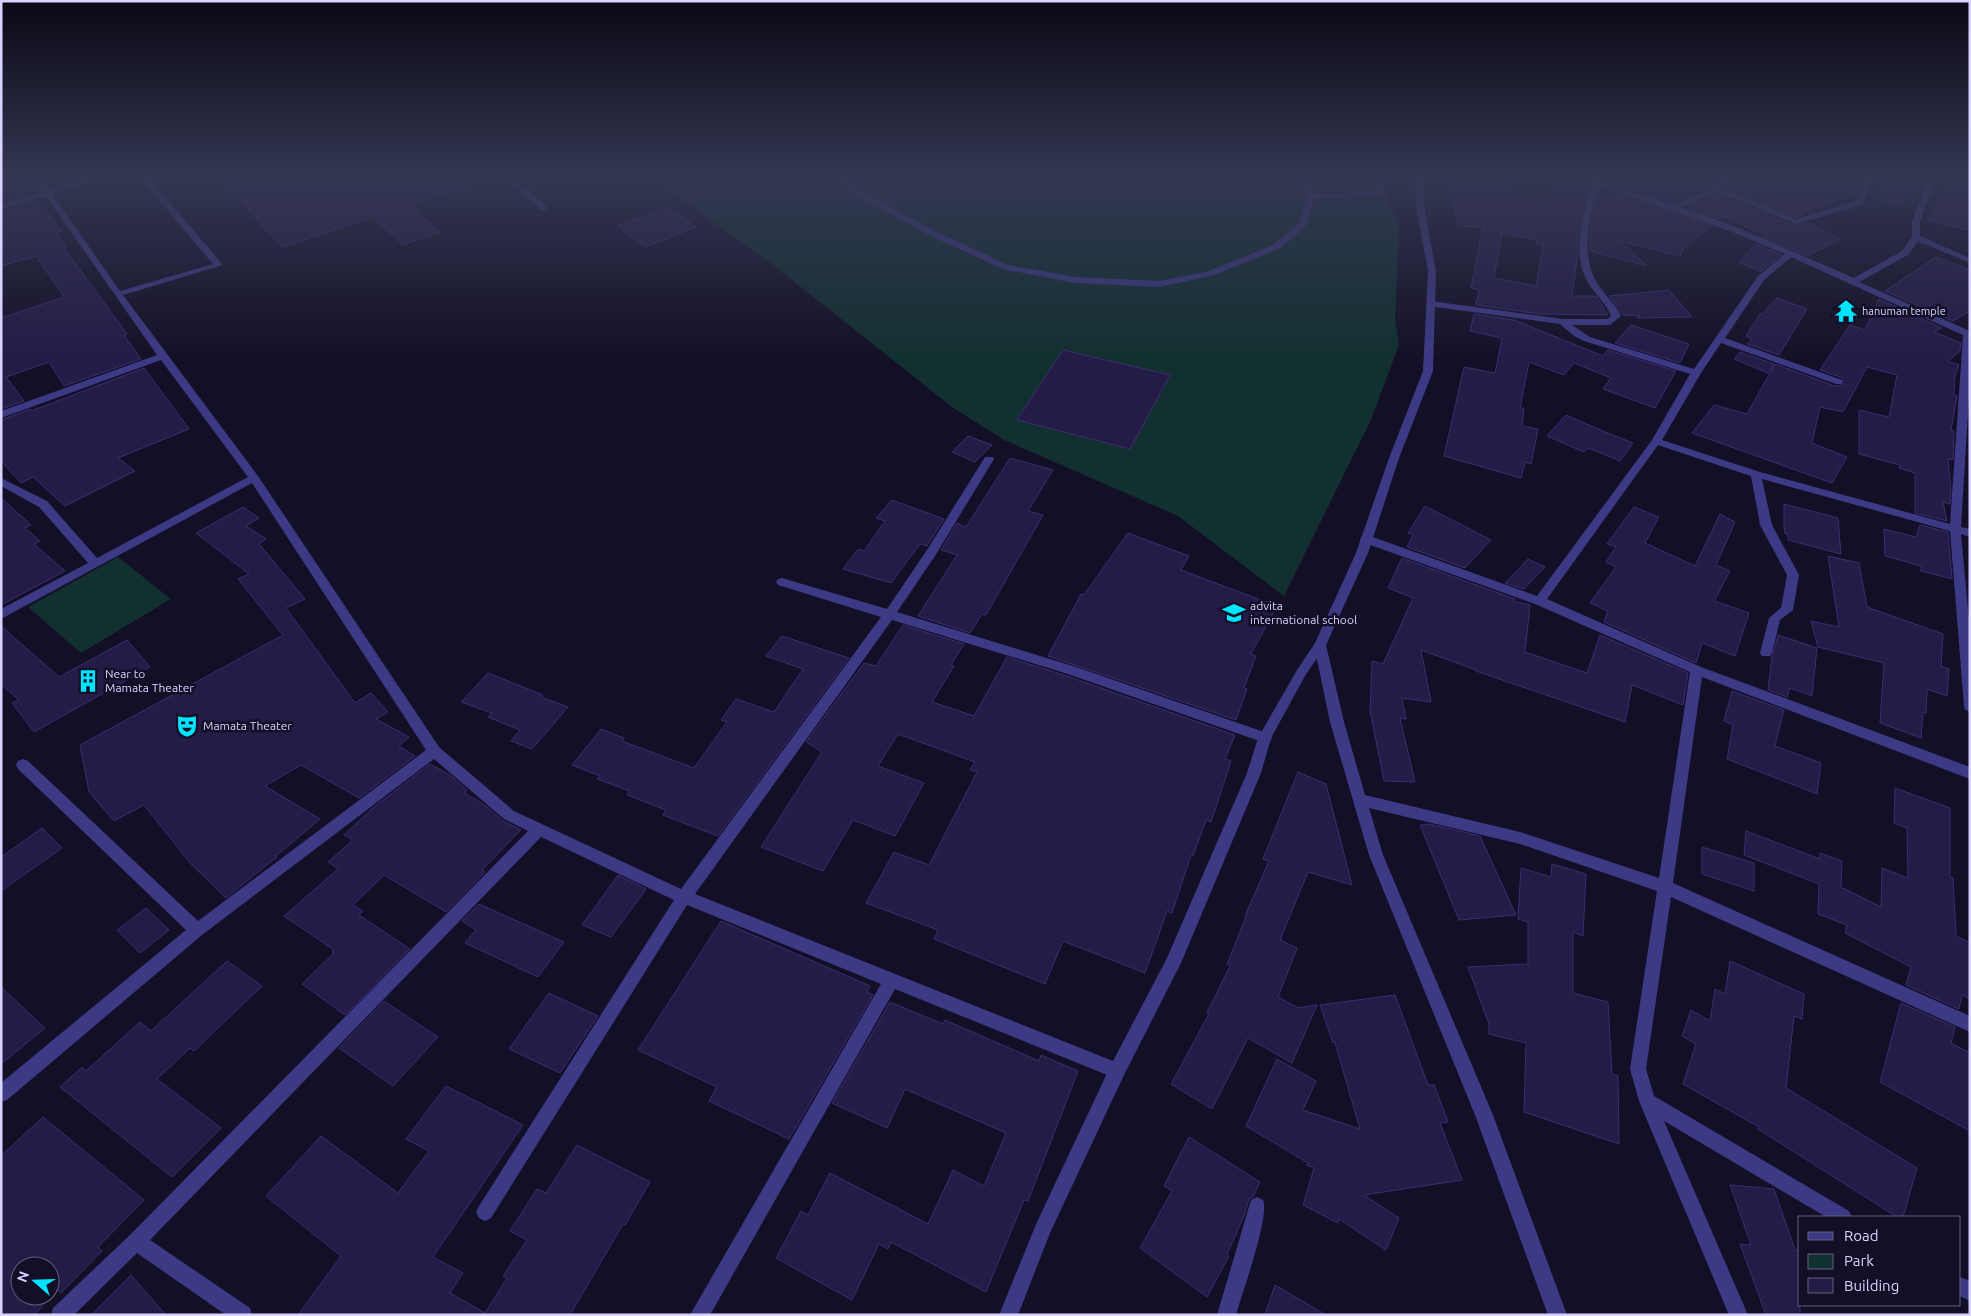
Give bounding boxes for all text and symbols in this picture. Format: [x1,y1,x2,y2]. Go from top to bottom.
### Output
temple icon: hanuman temple [1833,298,1859,324]
place label: hanuman temple [1862,305,1946,317]
place label: advita international school [1250,599,1357,626]
school or university icon: advita international school [1221,600,1247,626]
place label: Near to Mamata Theater [105,667,194,694]
building icon: Near to Mamata Theater [75,668,101,694]
theatre icon: Mamata Theater [174,713,200,739]
place label: Mamata Theater [203,719,292,732]
legend [1798,1216,1961,1306]
text: Road [1844,1227,1879,1244]
text: Park [1844,1252,1874,1269]
north arrow [10,1256,60,1306]
text: N [13,1269,32,1284]
text: Building [1844,1277,1899,1294]

